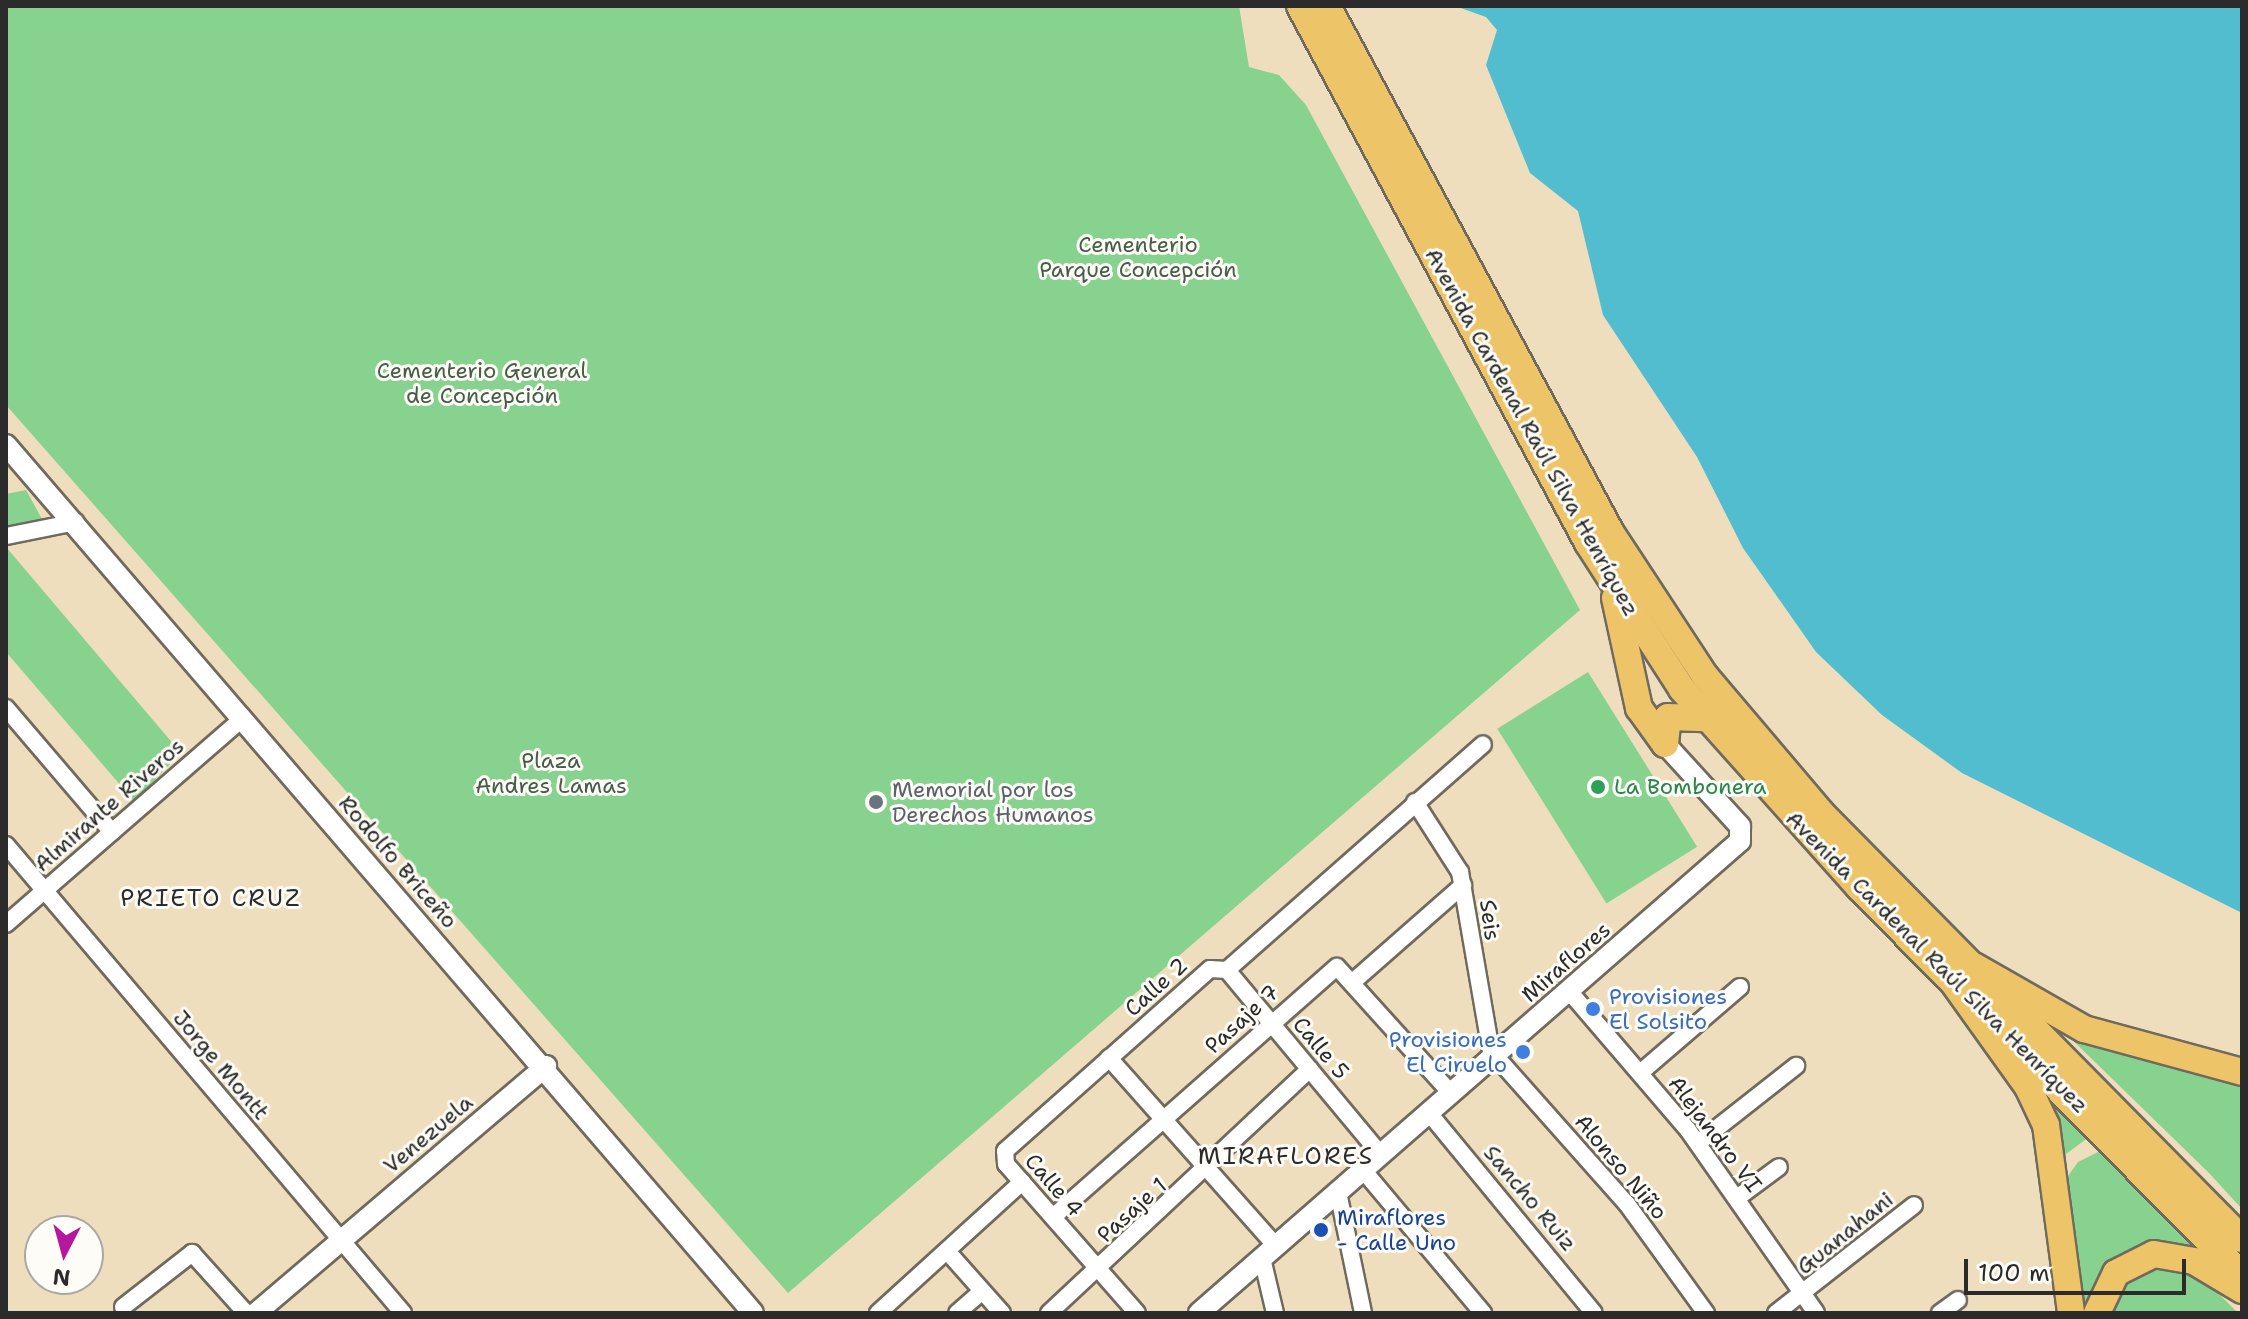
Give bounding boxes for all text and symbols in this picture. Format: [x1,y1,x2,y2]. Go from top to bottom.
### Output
park label: Cementerio Parque Concepción [1039,231,1237,282]
street label: Avenida Cardenal Raúl Silva Henríquez [1419,243,1645,621]
park label: Cementerio General de Concepción [377,357,587,408]
street label: Almirante Riveros [29,733,189,877]
park label: Plaza Andres Lamas [475,747,627,798]
place label: La Bombonera [1614,774,1766,800]
place label: Memorial por los Derechos Humanos [892,776,1094,828]
marker: La Bombonera [1589,778,1607,796]
street label: Rodolfo Briceño [333,790,463,934]
marker: Memorial por los Derechos Humanos [867,793,885,811]
street label: Avenida Cardenal Raúl Silva Henríquez [1780,805,2094,1119]
district label: PRIETO CRUZ [120,885,302,913]
street label: Seis [1474,898,1506,942]
street label: Miraflores [1516,916,1616,1008]
street label: Calle 2 [1119,952,1193,1022]
street label: Pasaje 7 [1200,979,1284,1059]
place label: Provisiones El Solsito [1609,983,1727,1034]
marker: Provisiones El Solsito [1584,1000,1602,1018]
street label: Jorge Montt [167,1005,275,1125]
street label: Calle 5 [1287,1011,1355,1085]
place label: Provisiones El Ciruelo [1389,1026,1507,1078]
marker: Provisiones El Ciruelo [1514,1043,1532,1061]
street label: Alejandro VI [1663,1071,1767,1197]
street label: Venezuela [378,1089,478,1179]
street label: Alonso Niño [1569,1109,1673,1225]
street label: Sancho Ruiz [1478,1140,1582,1256]
district label: MIRAFLORES [1198,1143,1374,1171]
street label: Calle 4 [1019,1148,1089,1222]
street label: Pasaje 1 [1092,1172,1172,1248]
street label: Guanahani [1791,1186,1899,1280]
place label: Miraflores - Calle Uno [1337,1204,1456,1256]
north arrow [24,1215,104,1295]
marker: Miraflores - Calle Uno [1312,1221,1330,1239]
scale bar [1968,1243,2190,1293]
text: 100 m [1978,1257,2050,1289]
text: N [51,1262,72,1293]

